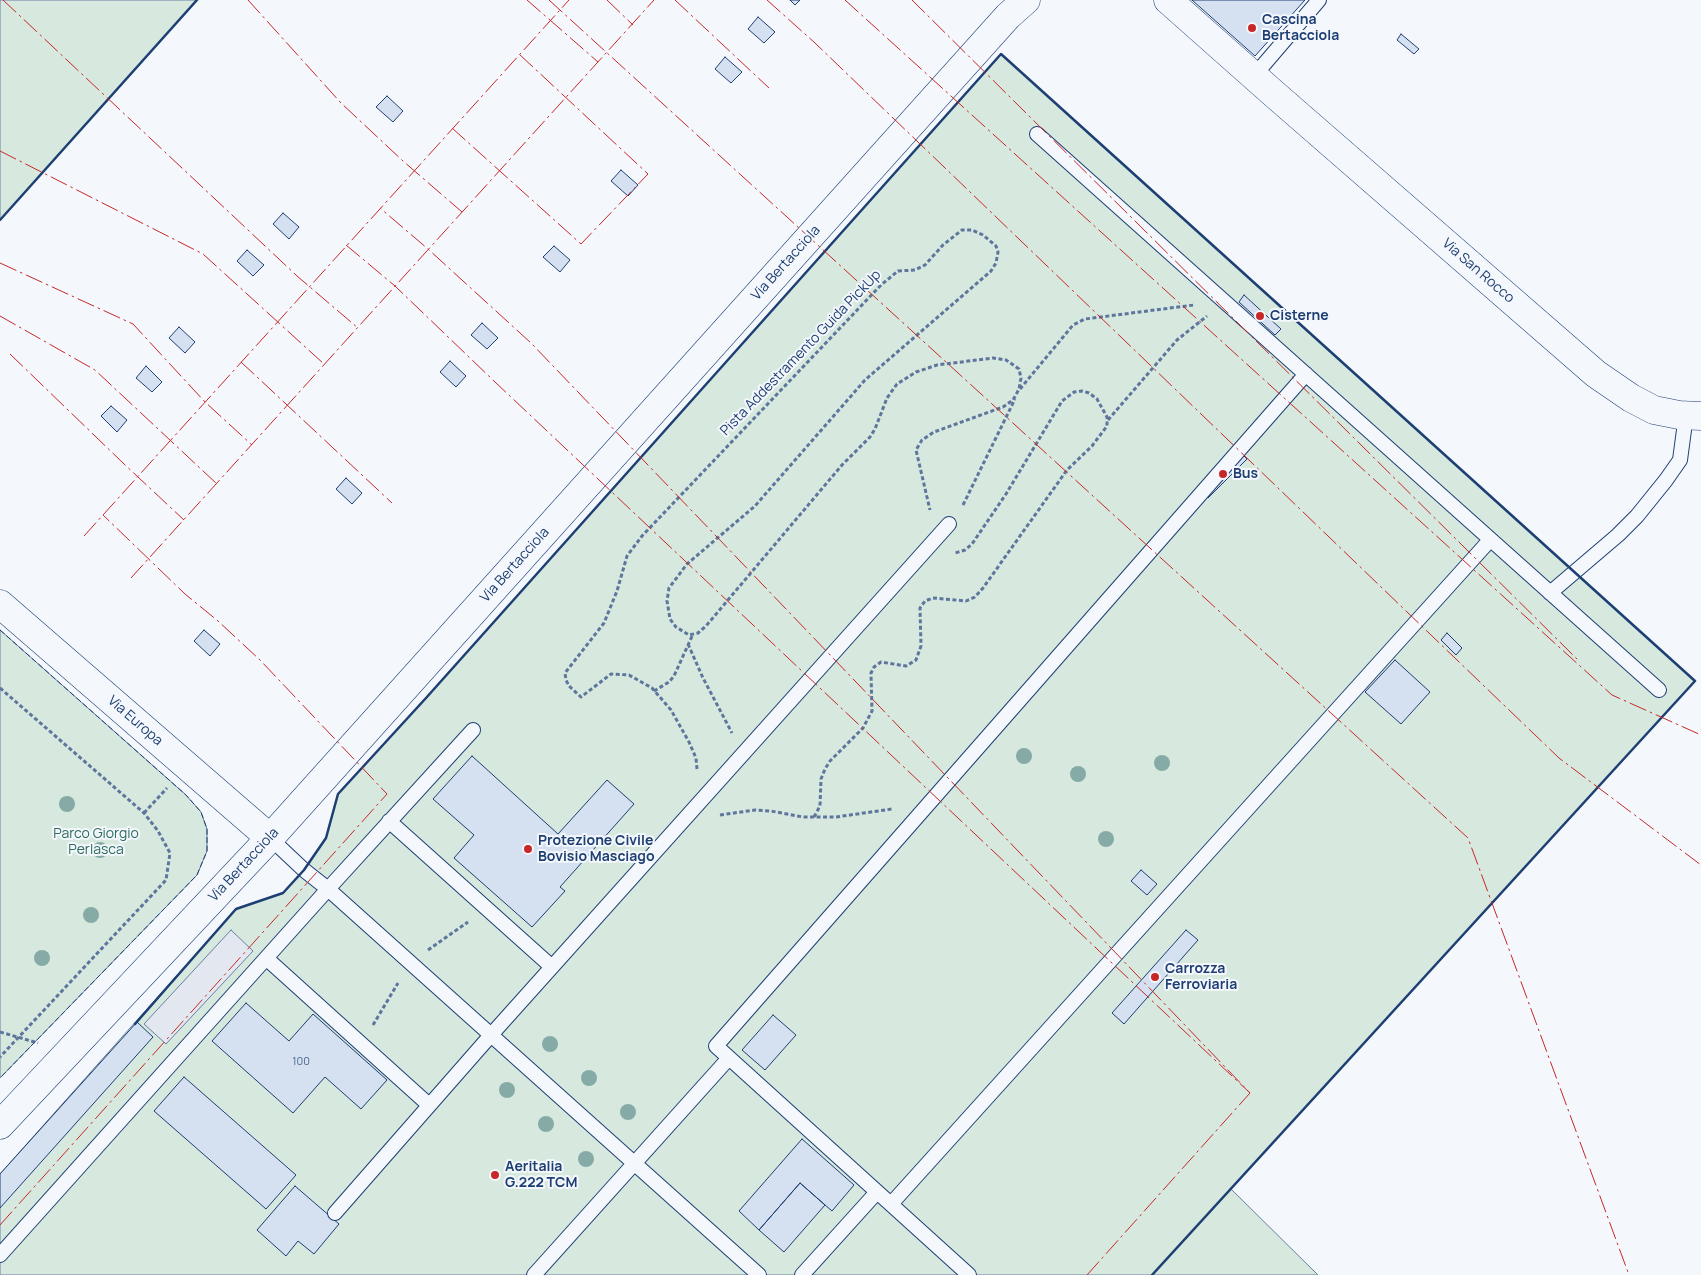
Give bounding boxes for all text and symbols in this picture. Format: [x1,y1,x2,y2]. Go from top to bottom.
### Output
place label: Cascina Bertacciola [1262,12,1339,44]
marker: Cascina Bertacciola [1246,22,1258,34]
street label: Via Bertacciola [748,222,824,304]
street label: Via San Rocco [1439,235,1517,307]
street label: Pista Addestramento Guida PickUp [717,267,885,439]
place label: Cisterne [1270,308,1329,324]
marker: Cisterne [1254,310,1266,322]
place label: Bus [1233,466,1258,482]
marker: Bus [1217,468,1229,480]
street label: Via Bertacciola [477,524,553,606]
street label: Via Europa [104,692,166,750]
street label: Via Bertacciola [206,825,282,905]
park label: Parco Giorgio Perlasca [53,826,139,859]
place label: Protezione Civile Bovisio Masciago [538,833,655,866]
marker: Protezione Civile Bovisio Masciago [522,843,534,855]
place label: Carrozza Ferroviaria [1165,961,1237,994]
marker: Carrozza Ferroviaria [1149,971,1161,983]
house number: 100 [292,1055,310,1069]
place label: Aeritalia G.222 TCM [505,1159,577,1192]
marker: Aeritalia G.222 TCM [489,1169,501,1181]

